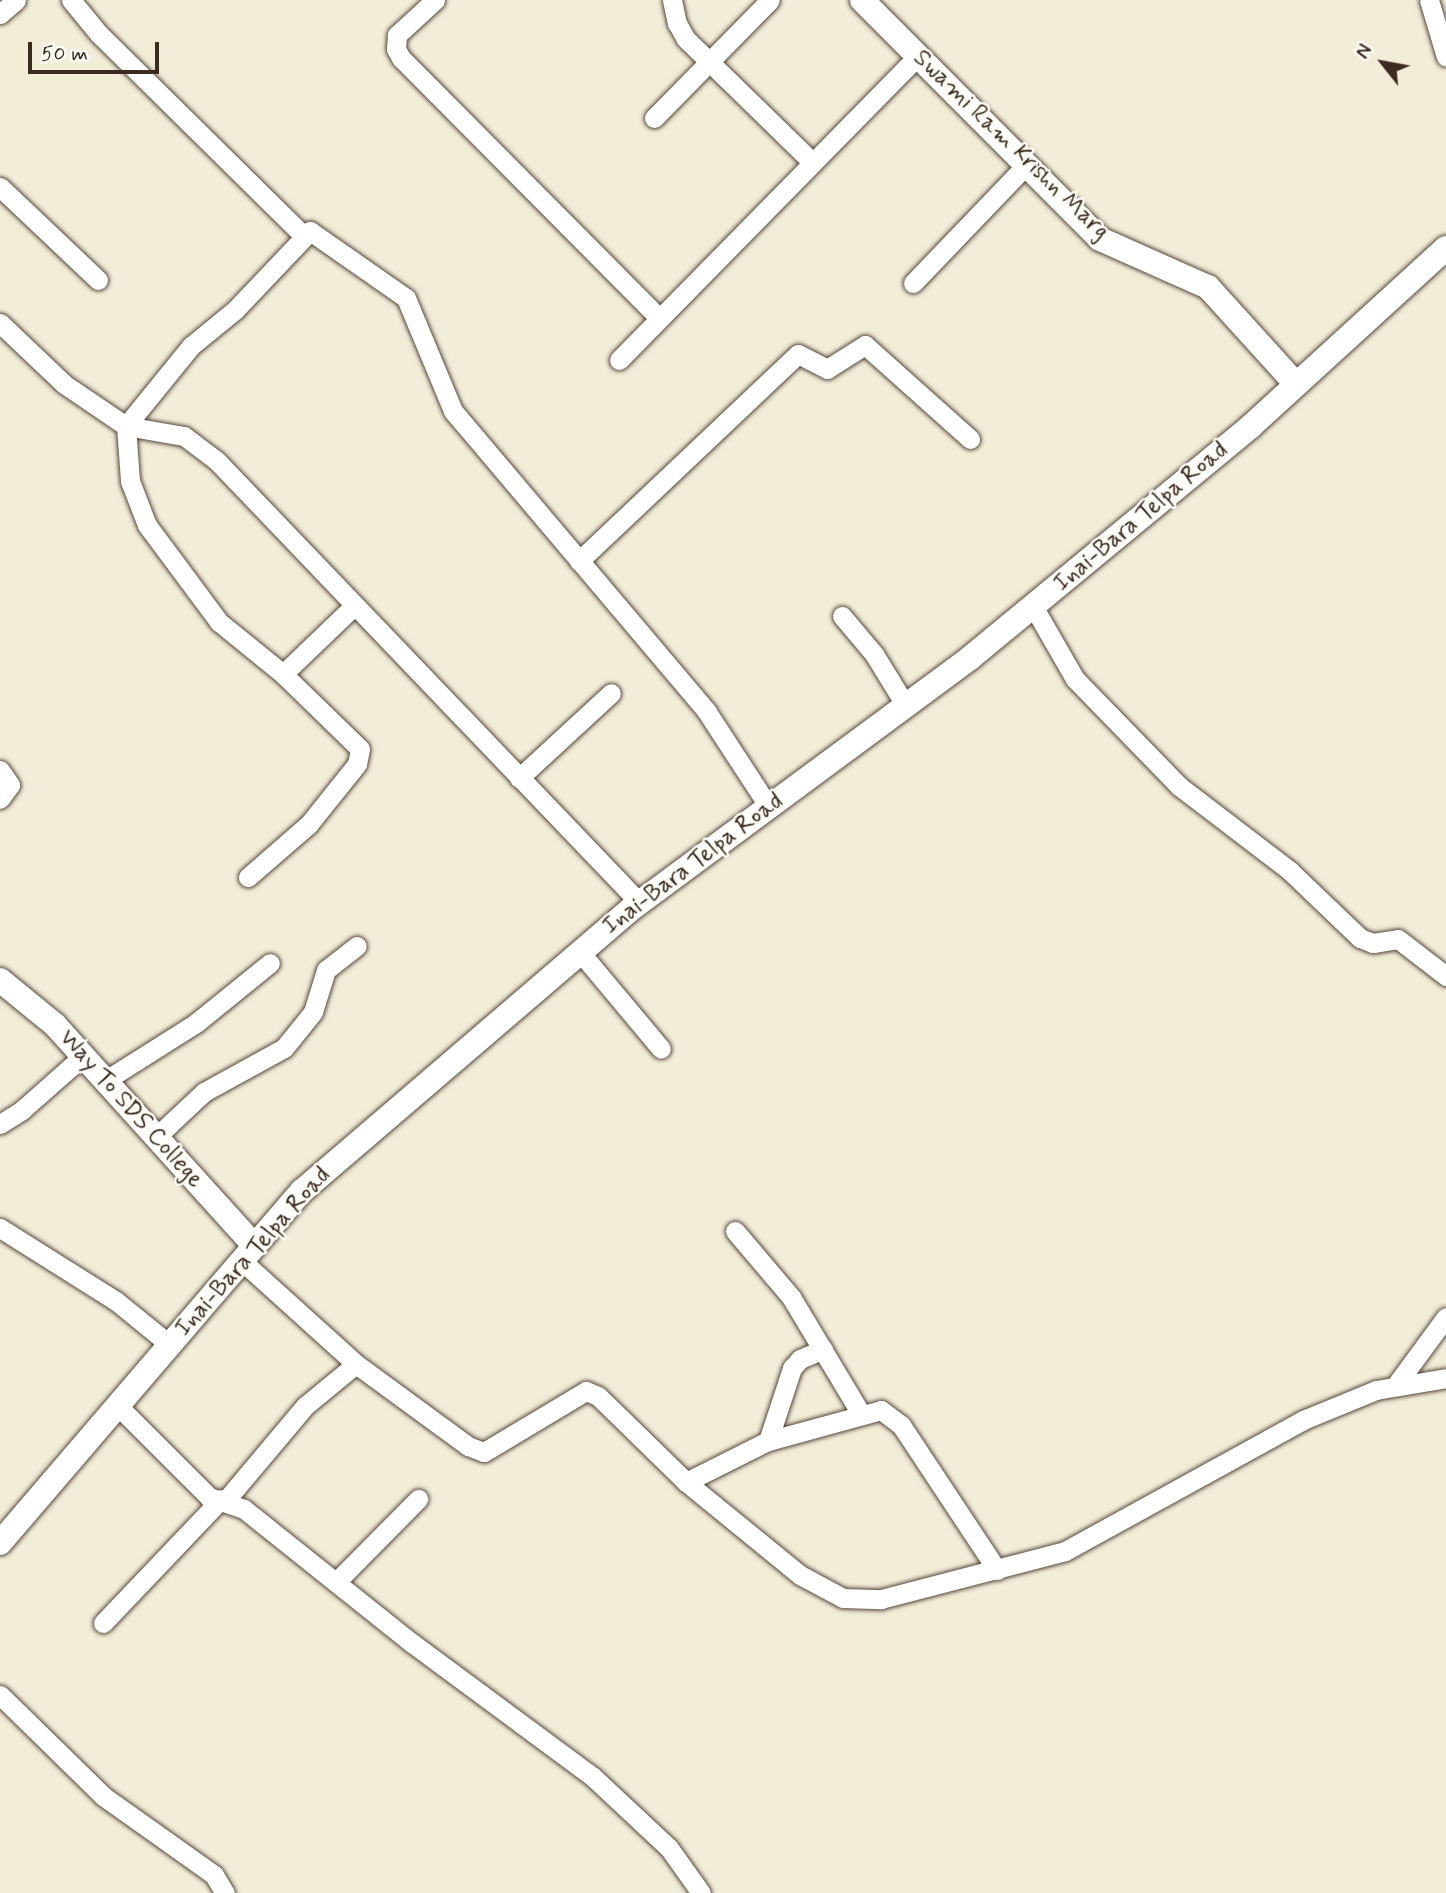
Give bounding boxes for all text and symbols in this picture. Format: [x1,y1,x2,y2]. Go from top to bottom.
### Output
scale bar [32,28,163,72]
north arrow [1348,28,1418,98]
text: 50 m [41,40,88,68]
text: N [1351,40,1379,64]
street label: Swami Ram Krishn Marg [907,44,1115,246]
street label: Inai-Bara Telpa Road [1051,439,1231,595]
street label: Inai-Bara Telpa Road [601,789,785,939]
street label: Way To SDS College [53,1025,209,1193]
street label: Inai-Bara Telpa Road [172,1164,334,1340]

